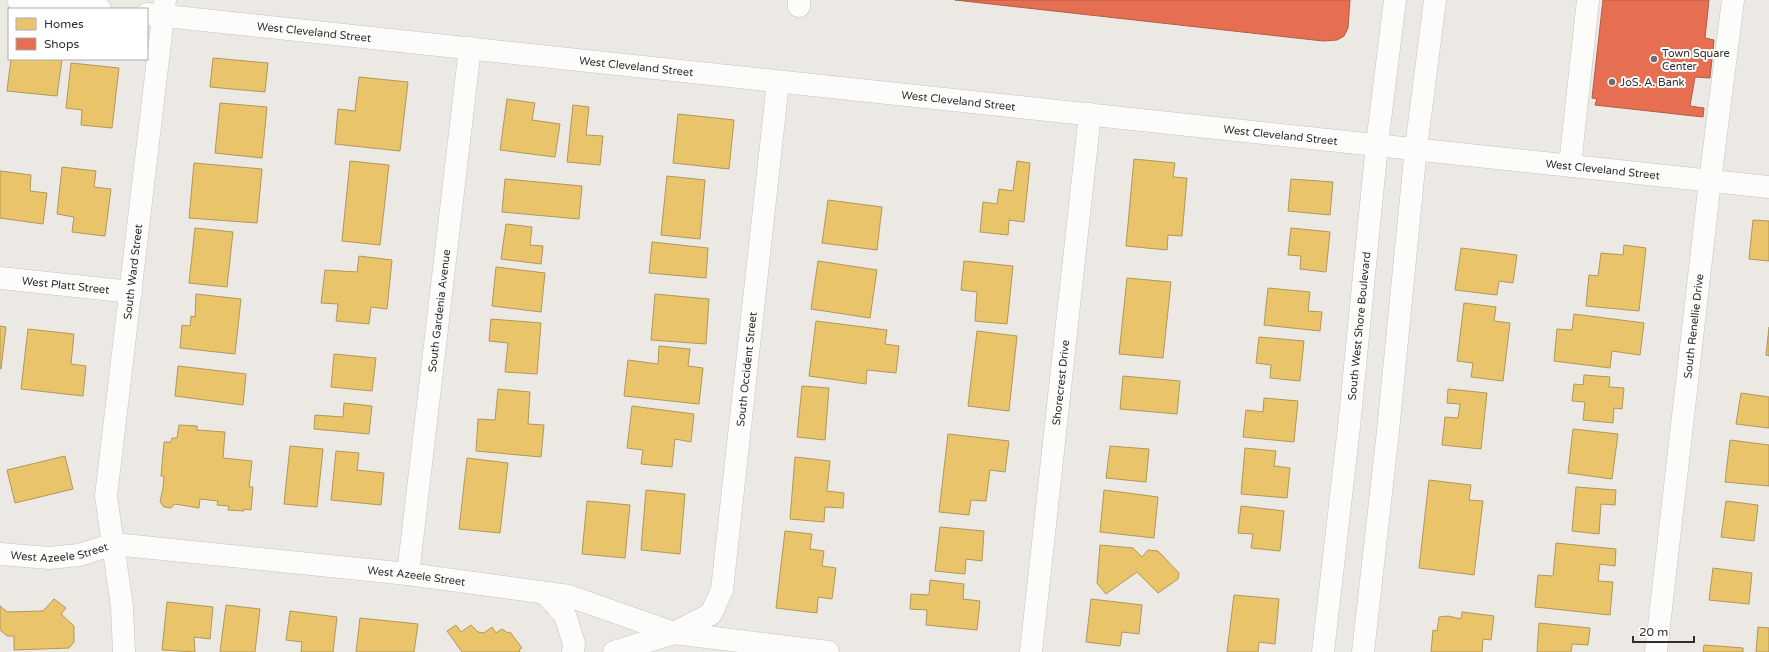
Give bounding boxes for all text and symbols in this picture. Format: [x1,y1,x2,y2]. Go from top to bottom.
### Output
legend [8,8,148,60]
text: Homes [44,17,84,31]
street label: West Cleveland Street [256,20,372,45]
text: Shops [44,37,79,51]
place label: Town Square Center [1662,47,1730,73]
street label: West Cleveland Street [578,54,694,79]
marker: Town Square Center [1649,54,1659,64]
place label: JoS. A. Bank [1620,76,1685,89]
marker: JoS. A. Bank [1607,77,1617,87]
street label: West Cleveland Street [901,88,1016,114]
street label: West Cleveland Street [1223,123,1338,148]
street label: West Cleveland Street [1545,157,1660,182]
street label: South Ward Street [121,223,145,320]
street label: South Gardenia Avenue [426,249,453,373]
street label: South West Shore Boulevard [1346,251,1373,401]
street label: South Renellie Drive [1681,273,1706,379]
street label: West Platt Street [21,274,110,297]
street label: South Occident Street [734,311,760,427]
street label: Shorecrest Drive [1050,339,1072,426]
street label: West Azeele Street [10,540,110,565]
street label: West Azeele Street [367,564,466,589]
scale bar [1633,618,1694,644]
text: 20 m [1639,625,1668,639]

